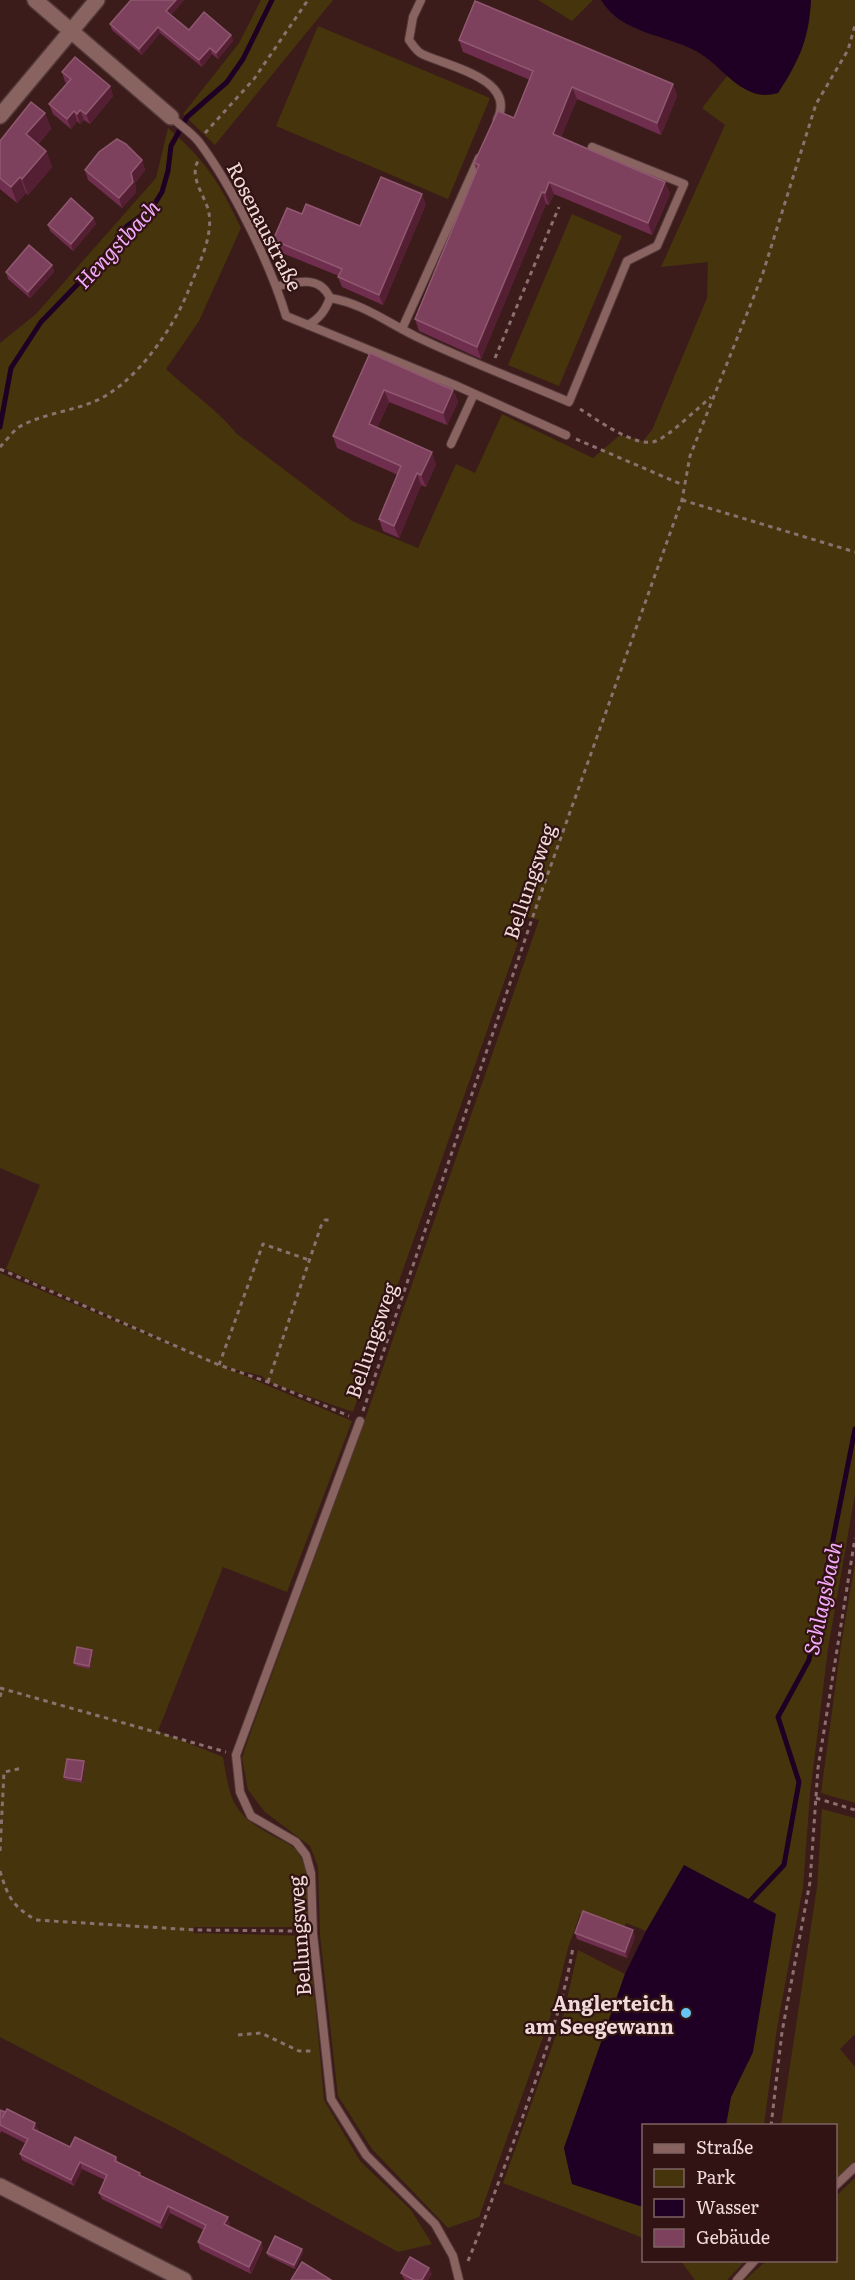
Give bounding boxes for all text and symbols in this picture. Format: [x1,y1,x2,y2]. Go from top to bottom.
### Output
street label: Rosenaustraße [221,156,311,296]
water label: Hengstbach [66,191,166,295]
street label: Bellungsweg [494,818,562,943]
street label: Bellungsweg [336,1277,404,1402]
water label: Schlagsbach [794,1538,848,1658]
street label: Bellungsweg [279,1874,317,1997]
place label: Anglerteich am Seegewann [524,1987,674,2040]
marker: Anglerteich am Seegewann [679,2006,693,2020]
legend [642,2124,837,2262]
text: Straße [696,2133,753,2160]
text: Park [696,2163,737,2190]
text: Wasser [696,2193,759,2220]
text: Gebäude [696,2223,770,2250]

